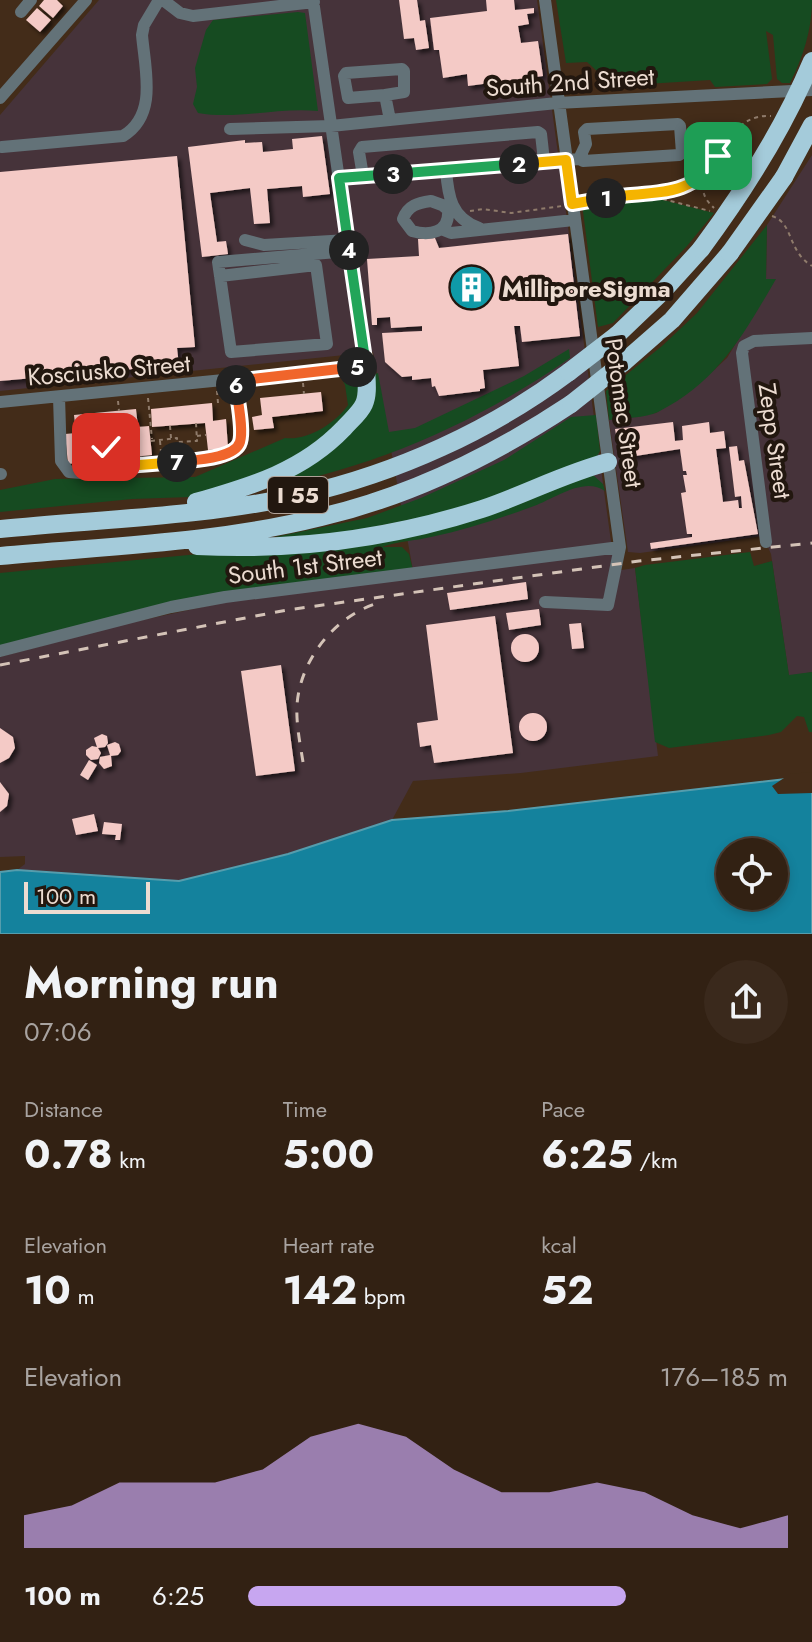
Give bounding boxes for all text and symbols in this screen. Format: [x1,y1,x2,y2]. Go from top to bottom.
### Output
street label: South 2nd Street [485,59,656,105]
pin [684,122,752,190]
icon: arrive [696,134,740,178]
pin: 2 [499,144,539,184]
text: 2 [512,148,526,180]
pin: 3 [373,154,413,194]
text: 3 [386,158,400,190]
pin: 1 [586,178,626,218]
text: 1 [600,182,612,214]
pin: 4 [329,230,369,270]
text: 4 [341,234,357,266]
building icon: MilliporeSigma [447,264,495,312]
place label: MilliporeSigma [502,271,671,306]
street label: Potomac Street [596,336,652,490]
street label: Kosciusko Street [26,345,192,395]
pin: 5 [337,347,377,387]
text: 5 [350,351,364,383]
pin: 6 [216,365,256,405]
text: 6 [229,369,243,401]
street label: Zepp Street [750,381,800,501]
pin [72,413,140,481]
icon: check [84,425,128,469]
pin: 7 [157,442,197,482]
text: 7 [170,446,184,478]
road number: I 55 [268,477,328,513]
street label: South 1st Street [226,539,384,593]
map controls [716,838,788,910]
button: locate [716,838,788,910]
scale bar [24,878,150,914]
text: 100 m [36,880,96,912]
text: Morning run [24,951,279,1015]
button: share [704,960,788,1044]
text: 07:06 [24,1013,92,1051]
text: Distance [24,1093,103,1125]
text: Time [283,1093,327,1125]
text: Pace [541,1093,585,1125]
text: 0.78 [24,1125,113,1183]
text: 5:00 [283,1125,374,1183]
text: 6:25 [541,1125,633,1183]
text: km [113,1144,146,1176]
text: /km [633,1144,678,1176]
text: Elevation [24,1229,107,1261]
text: Heart rate [283,1229,374,1261]
text: kcal [541,1229,577,1261]
text: 10 [24,1261,71,1319]
text: 142 [283,1261,357,1319]
text: 52 [541,1261,593,1319]
text: m [71,1280,95,1312]
text: bpm [357,1280,406,1312]
text: Elevation [24,1358,122,1396]
text: 176–185 m [660,1358,788,1396]
text: 100 m [24,1577,101,1615]
text: 6:25 [152,1577,204,1615]

